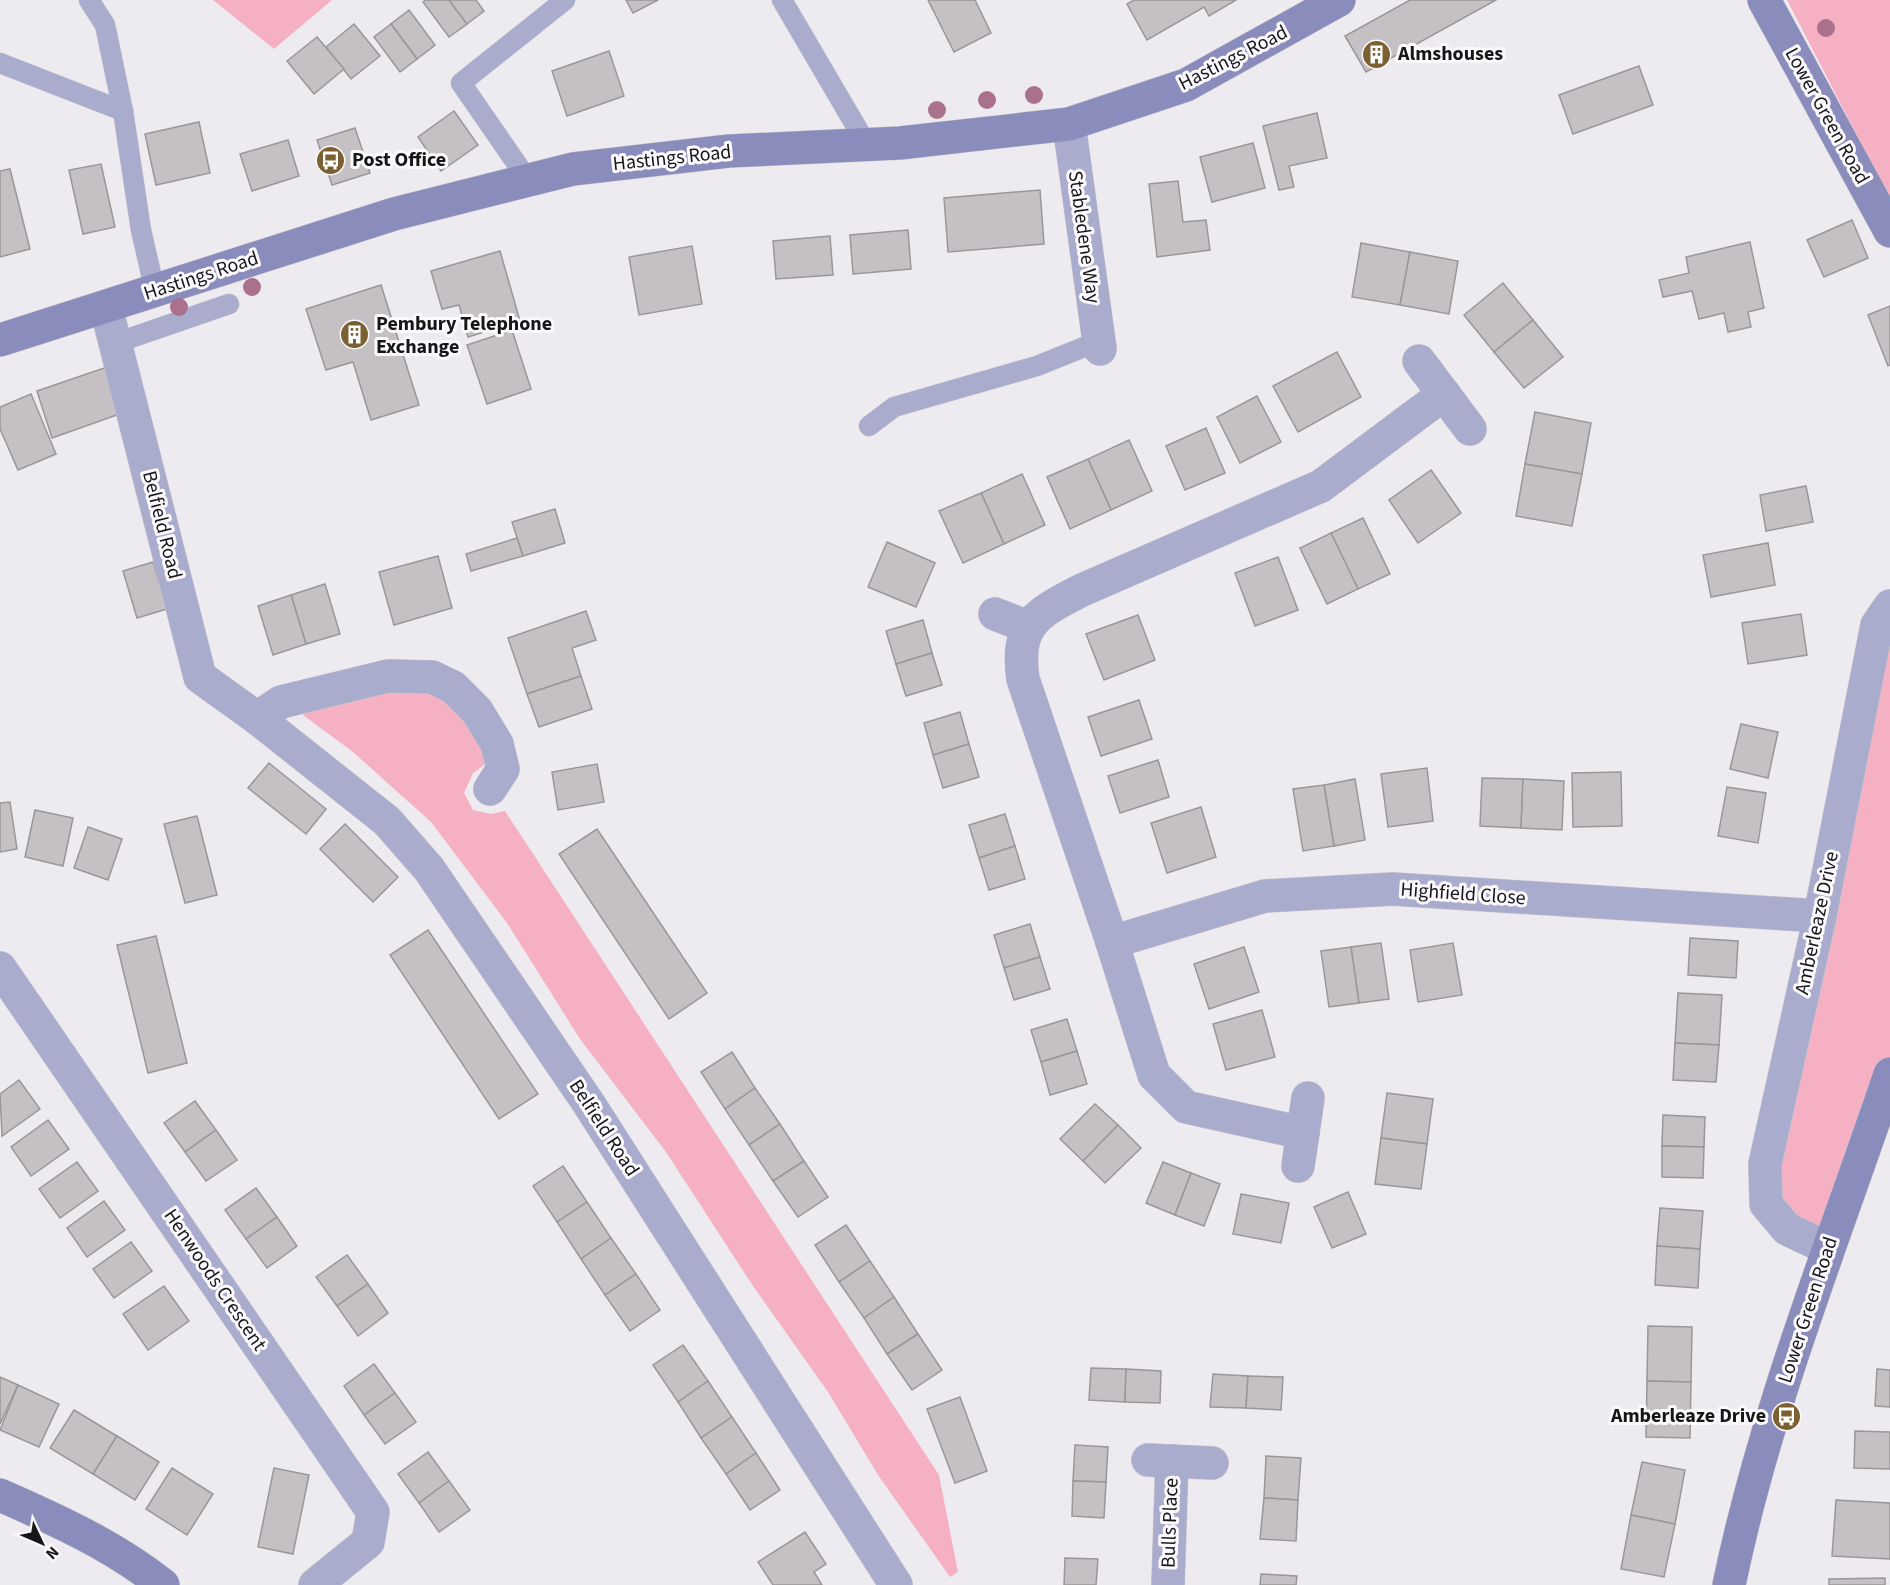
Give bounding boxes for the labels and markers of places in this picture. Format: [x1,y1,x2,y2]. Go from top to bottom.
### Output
building icon: Almshouses [1361,38,1393,70]
place label: Almshouses [1397,40,1503,68]
bus stop icon: Post Office [315,144,347,176]
place label: Post Office [352,146,446,174]
place label: Pembury Telephone Exchange [376,310,552,361]
building icon: Pembury Telephone Exchange [339,319,371,351]
bus stop icon: Amberleaze Drive [1771,1400,1803,1432]
place label: Amberleaze Drive [1610,1402,1766,1430]

